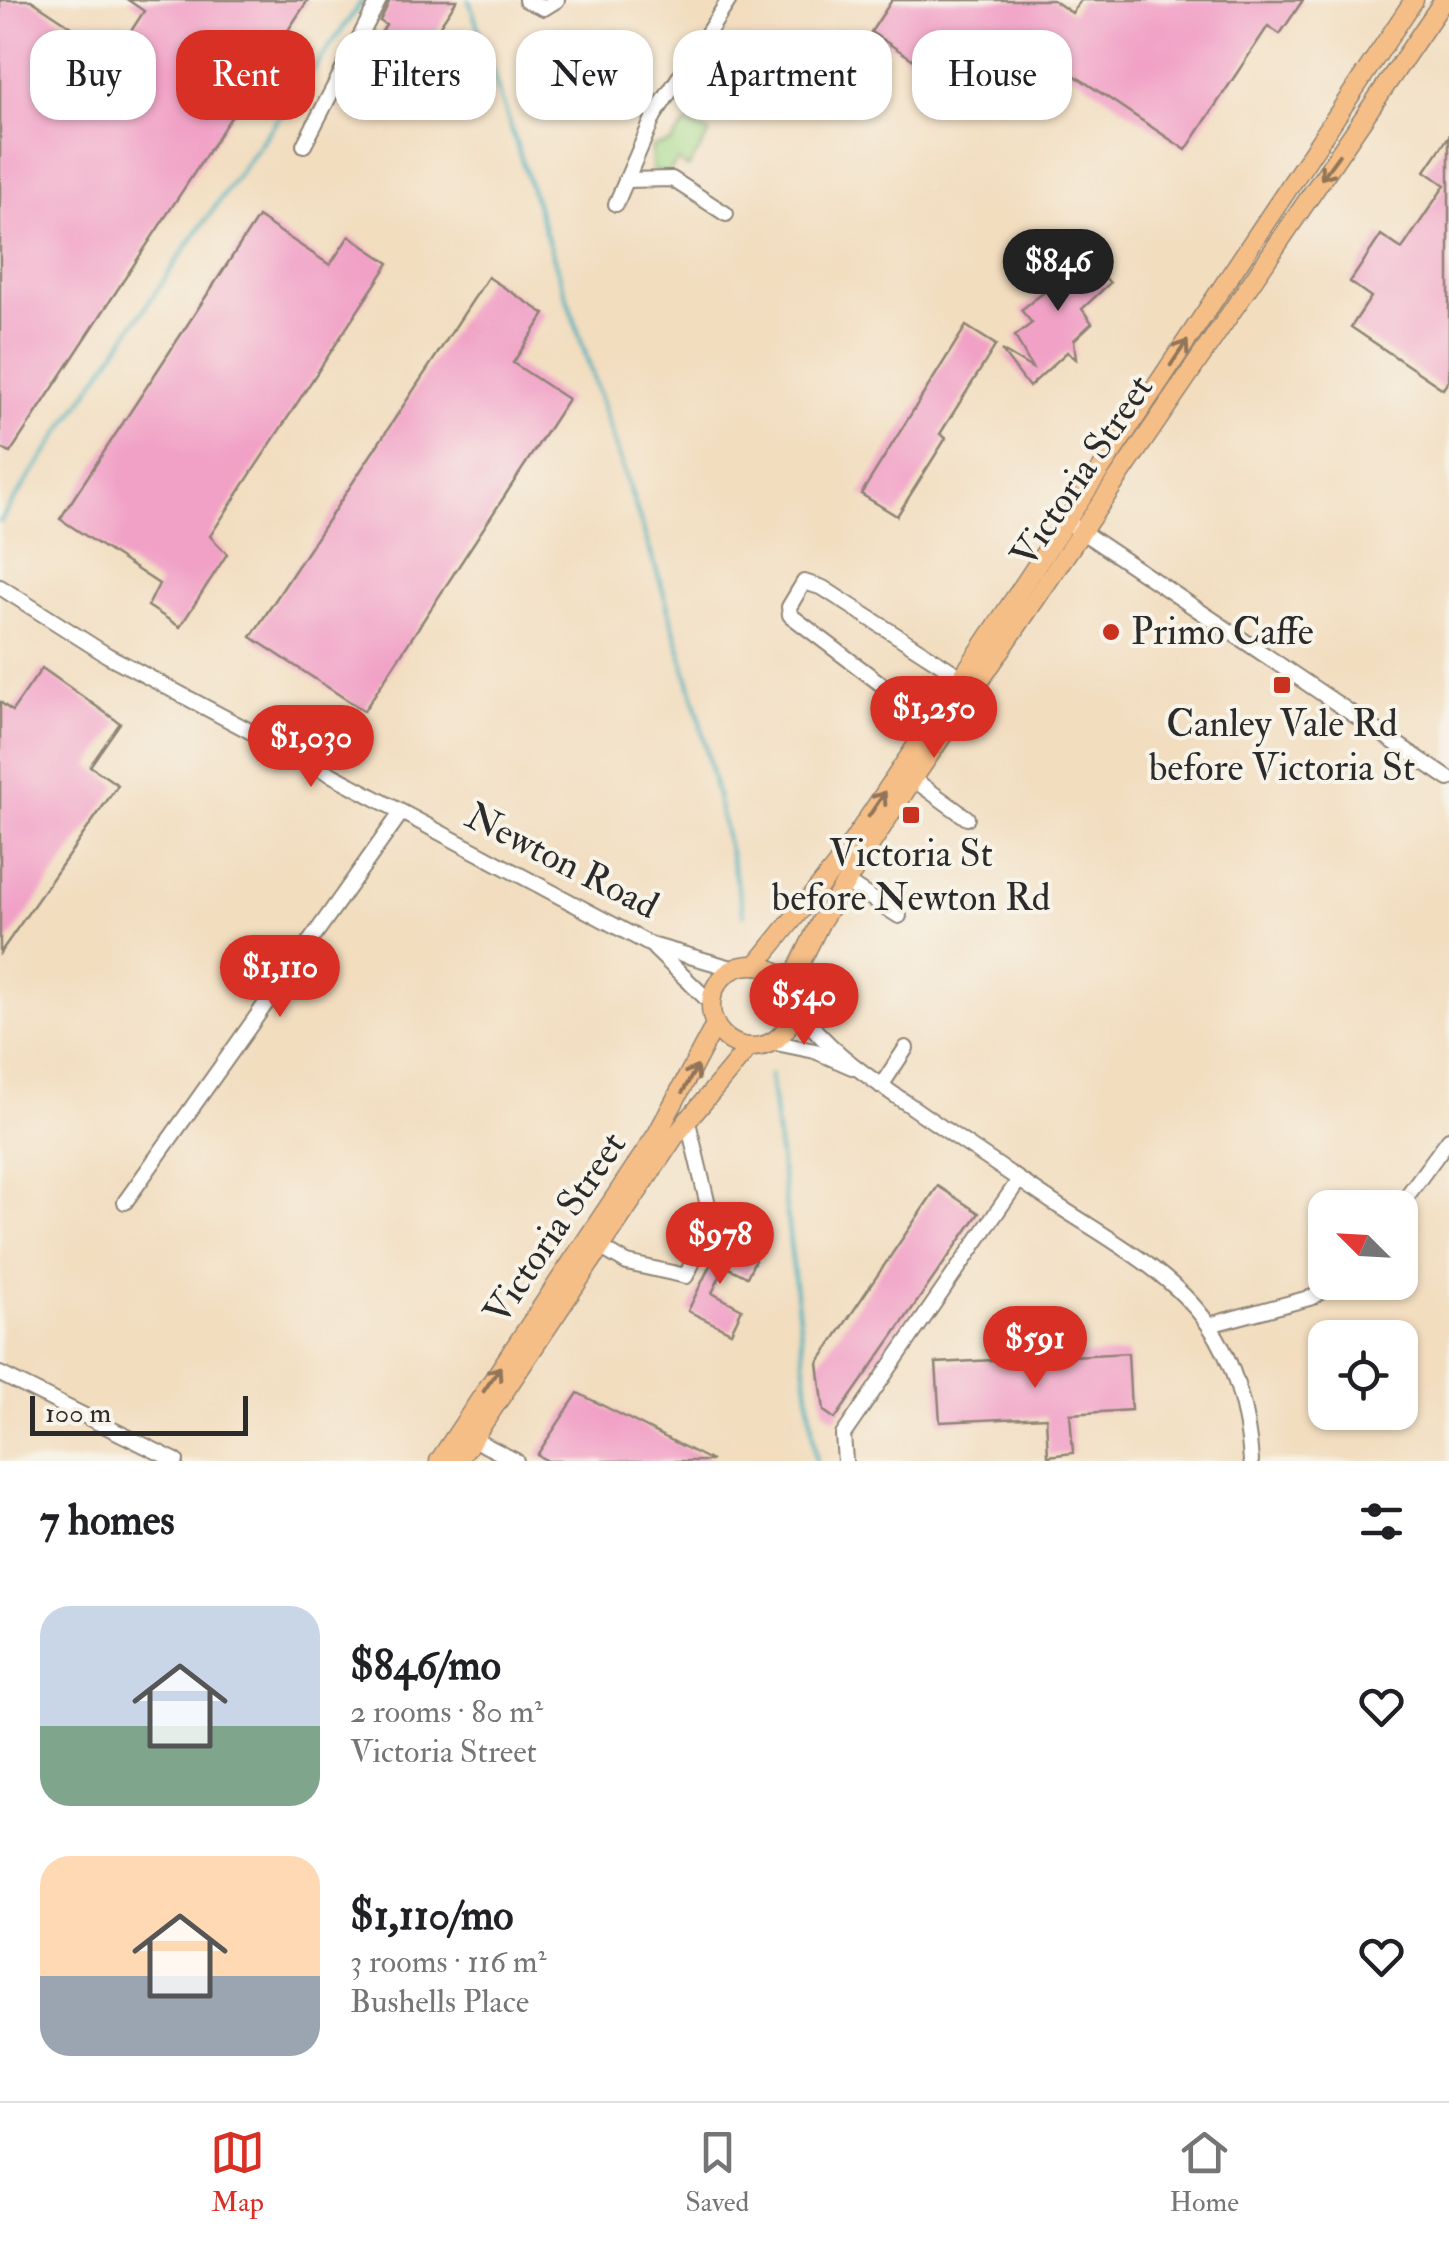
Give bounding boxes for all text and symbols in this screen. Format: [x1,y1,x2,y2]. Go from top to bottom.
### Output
chip: Buy [30,30,156,120]
chip: Rent [176,30,315,120]
chip: Filters [335,30,496,120]
chip: New [516,30,653,120]
chip: Apartment [673,30,892,120]
chip: House [912,30,1072,120]
one-way arrow [1319,153,1340,180]
pin: $846 [999,229,1117,314]
text: $846 [1025,241,1091,281]
one-way arrow [1168,339,1189,367]
street label: Victoria Street [1000,366,1164,576]
place label: Primo Caffe [1131,608,1314,656]
marker: Primo Caffe [1100,621,1122,643]
marker: Canley Vale Rd before Victoria St [1271,674,1293,696]
pin: $1,250 [853,676,1015,761]
text: $1,250 [892,688,976,728]
place label: Canley Vale Rd before Victoria St [1149,700,1415,792]
pin: $1,030 [230,705,392,790]
text: $1,030 [270,717,352,757]
one-way arrow [866,790,887,818]
street label: Newton Road [458,792,667,930]
marker: Victoria St before Newton Rd [900,804,922,826]
place label: Victoria St before Newton Rd [771,830,1051,922]
pin: $1,110 [199,935,361,1020]
text: $1,110 [242,947,318,987]
pin: $540 [745,963,863,1048]
text: $540 [771,975,837,1015]
one-way arrow [681,1064,701,1094]
street label: Victoria Street [473,1123,637,1333]
north arrow [1308,1190,1418,1300]
map controls [1308,1190,1418,1430]
pin: $978 [661,1202,779,1287]
text: $978 [688,1214,752,1254]
pin: $591 [976,1306,1094,1391]
text: $591 [1005,1318,1065,1358]
button: locate [1308,1320,1418,1430]
one-way arrow [482,1366,503,1394]
scale bar [30,1391,248,1436]
text: 100 m [45,1396,111,1431]
icon: filters [1354,1494,1409,1549]
text: 7 homes [40,1495,175,1547]
text: $846/mo [350,1640,501,1692]
icon: home [120,1646,240,1766]
icon: heart [1354,1679,1409,1734]
text: 2 rooms · 80 m² [350,1692,543,1732]
text: Victoria Street [350,1732,537,1772]
text: $1,110/mo [350,1890,514,1942]
icon: home [120,1896,240,2016]
icon: heart [1354,1929,1409,1984]
text: 3 rooms · 116 m² [350,1942,547,1982]
text: Bushells Place [350,1982,529,2022]
tab: Map [210,2125,265,2220]
tab: Saved [685,2125,749,2220]
tab: Home [1169,2125,1239,2220]

